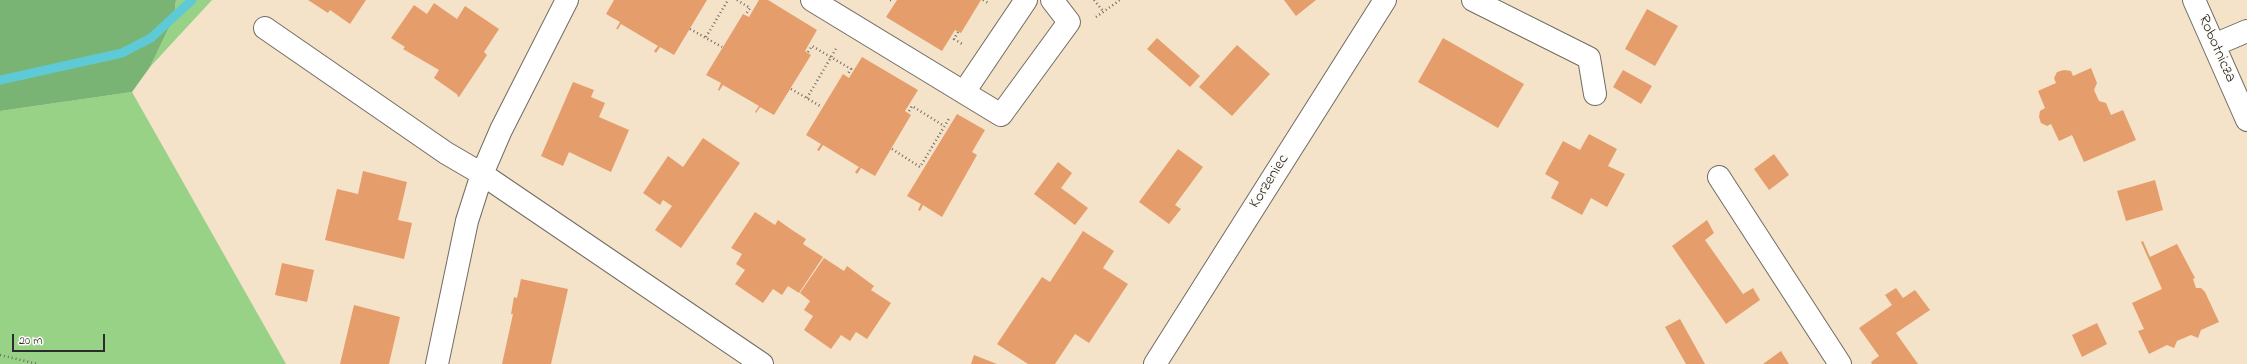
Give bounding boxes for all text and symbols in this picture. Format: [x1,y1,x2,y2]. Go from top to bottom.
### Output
street label: Robotnicza [2193,12,2239,86]
street label: Korzeniec [1246,151,1294,213]
scale bar [14,326,107,352]
text: 20 m [19,332,42,350]

